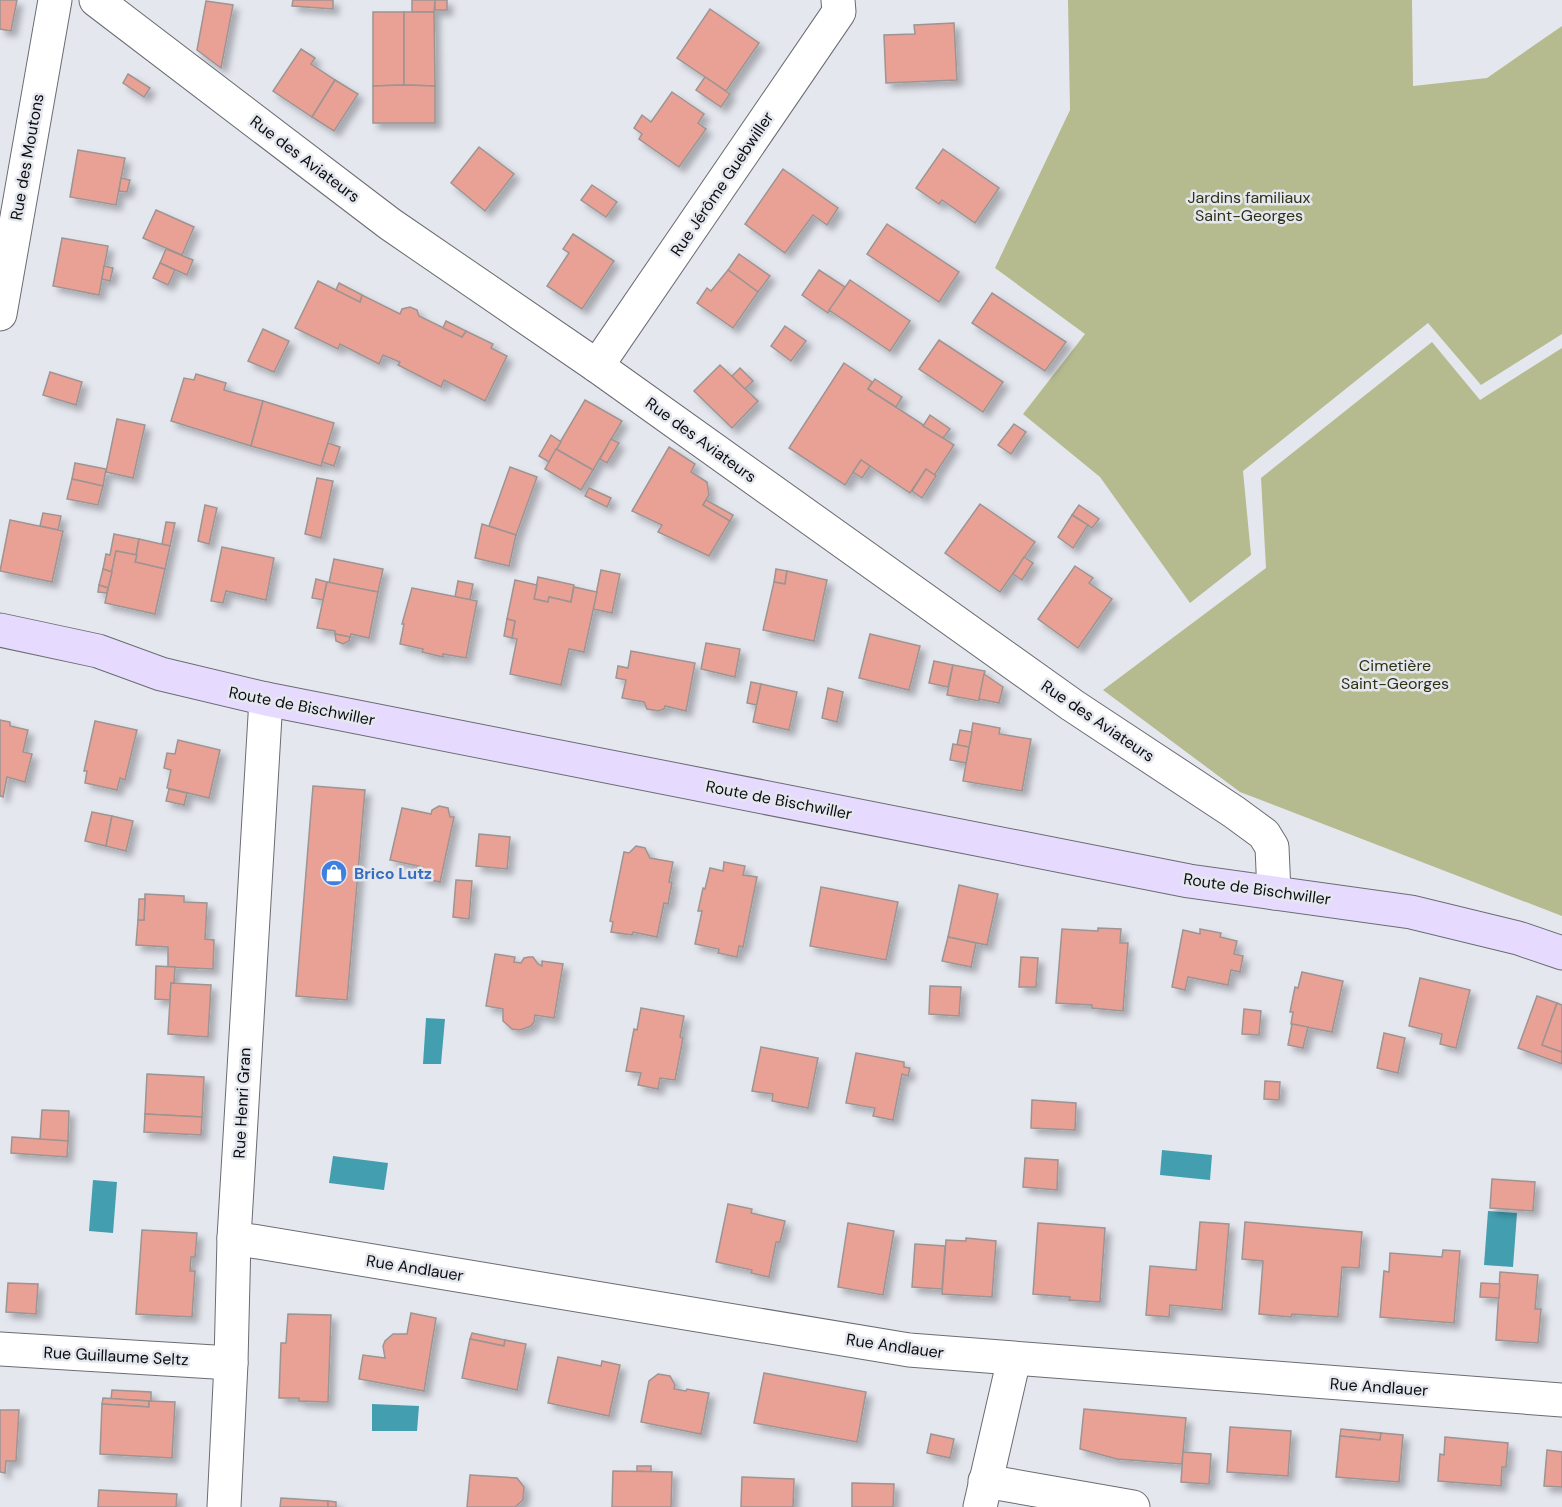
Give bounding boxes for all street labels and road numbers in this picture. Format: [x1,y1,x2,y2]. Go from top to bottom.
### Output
street label: Rue des Moutons [6,92,48,222]
street label: Rue Jérôme Guebwiller [666,108,778,260]
street label: Rue des Aviateurs [246,111,364,207]
street label: Rue des Aviateurs [641,393,761,487]
street label: Rue des Aviateurs [1037,675,1159,767]
street label: Route de Bischwiller [227,682,377,730]
street label: Route de Bischwiller [704,776,854,824]
street label: Route de Bischwiller [1182,868,1332,910]
street label: Rue Henri Gran [229,1047,255,1159]
street label: Rue Andlauer [365,1250,465,1286]
street label: Rue Andlauer [845,1329,945,1363]
street label: Rue Guillaume Seltz [43,1342,189,1370]
street label: Rue Andlauer [1329,1373,1429,1401]

